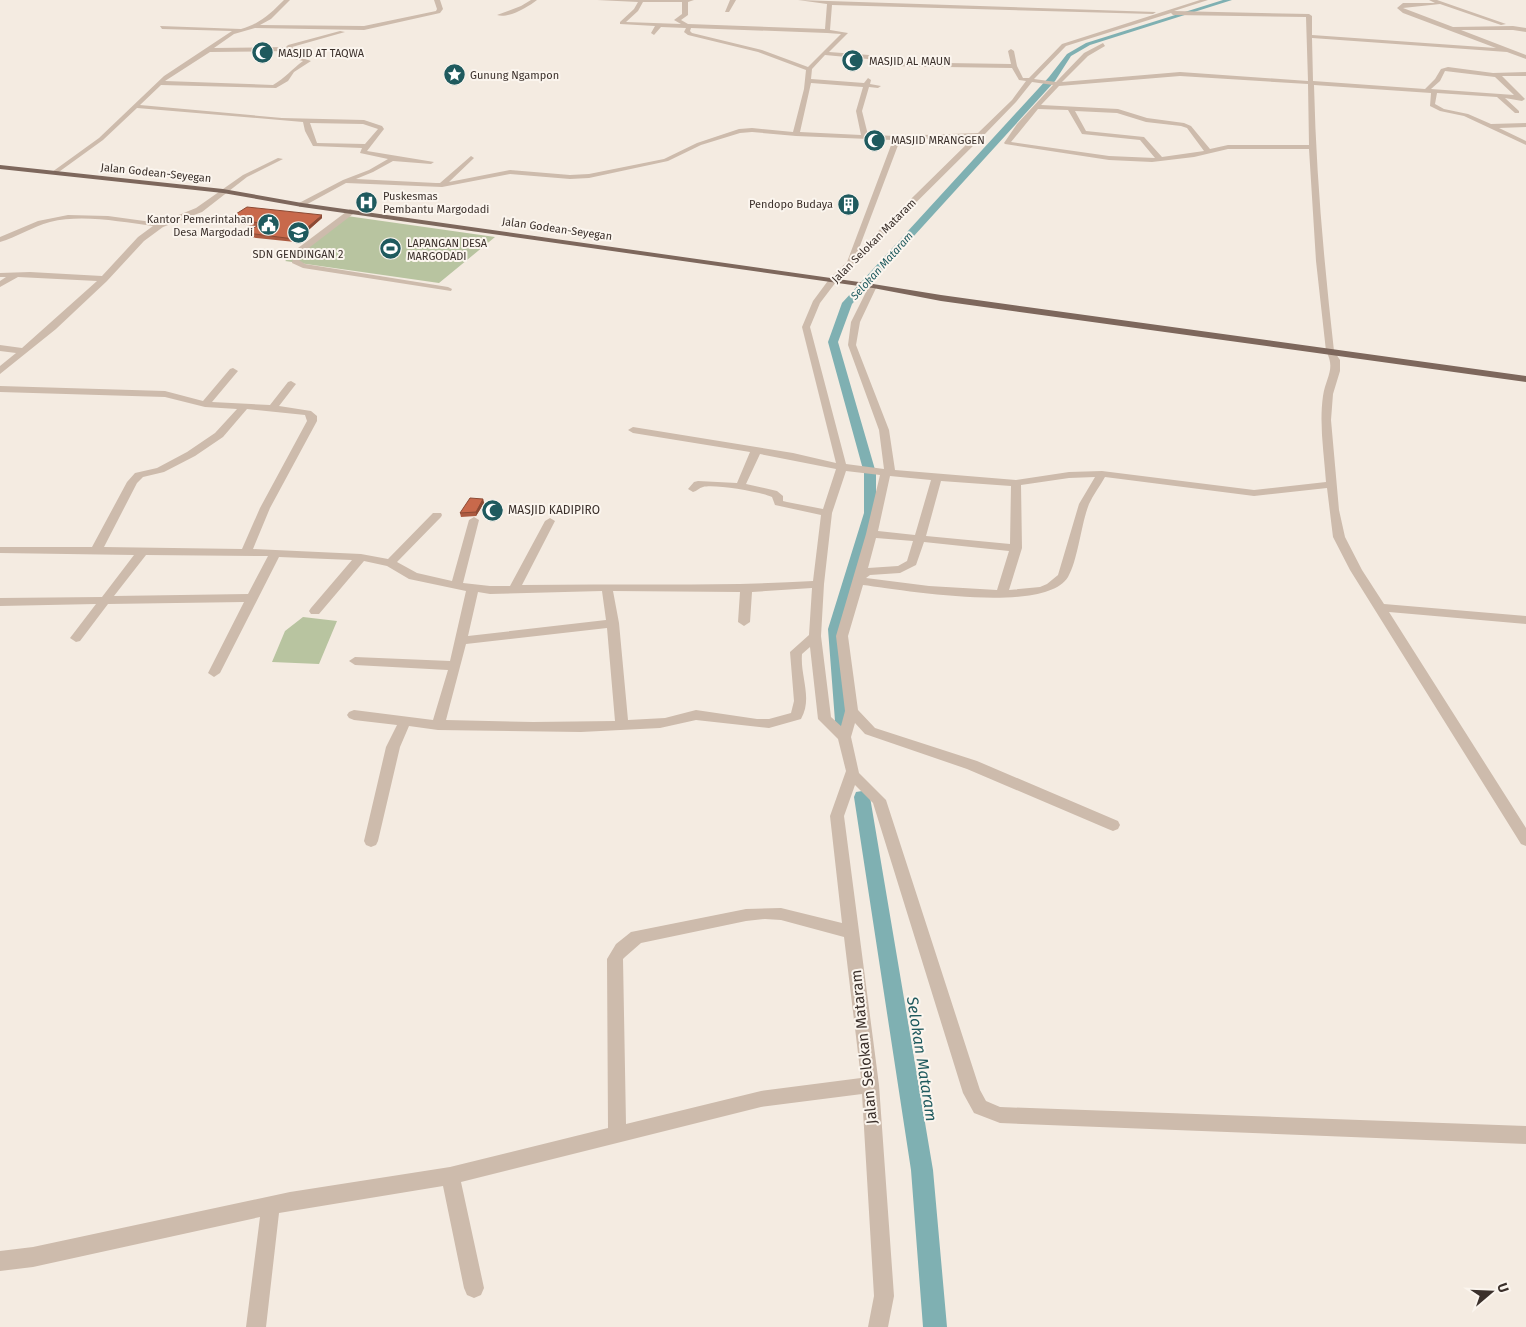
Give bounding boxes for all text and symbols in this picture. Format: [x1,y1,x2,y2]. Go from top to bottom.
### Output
mosque icon: MASJID AT TAQWA [250,41,274,65]
place label: MASJID AT TAQWA [278,47,365,60]
mosque icon: MASJID AL MAUN [841,49,865,73]
place label: MASJID AL MAUN [869,55,951,68]
place icon: Gunung Ngampon [442,63,466,87]
place label: Gunung Ngampon [470,69,559,82]
mosque icon: MASJID MRANGGEN [863,128,887,152]
place label: MASJID MRANGGEN [891,134,985,147]
street label: Jalan Godean-Seyegan [100,161,212,185]
hospital icon: Puskesmas Pembantu Margodadi [355,190,379,214]
place label: Puskesmas Pembantu Margodadi [383,190,489,216]
building icon: Pendopo Budaya [837,192,861,216]
street label: Jalan Selokan Mataram [829,196,919,286]
place label: Pendopo Budaya [749,198,833,211]
place label: Kantor Pemerintahan Desa Margodadi [147,213,253,239]
public building icon: Kantor Pemerintahan Desa Margodadi [257,213,281,237]
street label: Jalan Godean-Seyegan [501,215,613,243]
school or university icon: SDN GENDINGAN 2 [286,221,310,245]
water label: Selokan Mataram [848,229,916,303]
sports icon: LAPANGAN DESA MARGODADI [379,237,403,261]
place label: LAPANGAN DESA MARGODADI [407,237,488,263]
place label: SDN GENDINGAN 2 [253,248,343,261]
mosque icon: MASJID KADIPIRO [480,498,504,522]
place label: MASJID KADIPIRO [508,503,600,517]
street label: Jalan Selokan Mataram [847,969,881,1125]
water label: Selokan Mataram [903,994,941,1123]
north arrow [1466,1267,1516,1317]
text: U [1493,1281,1512,1295]

